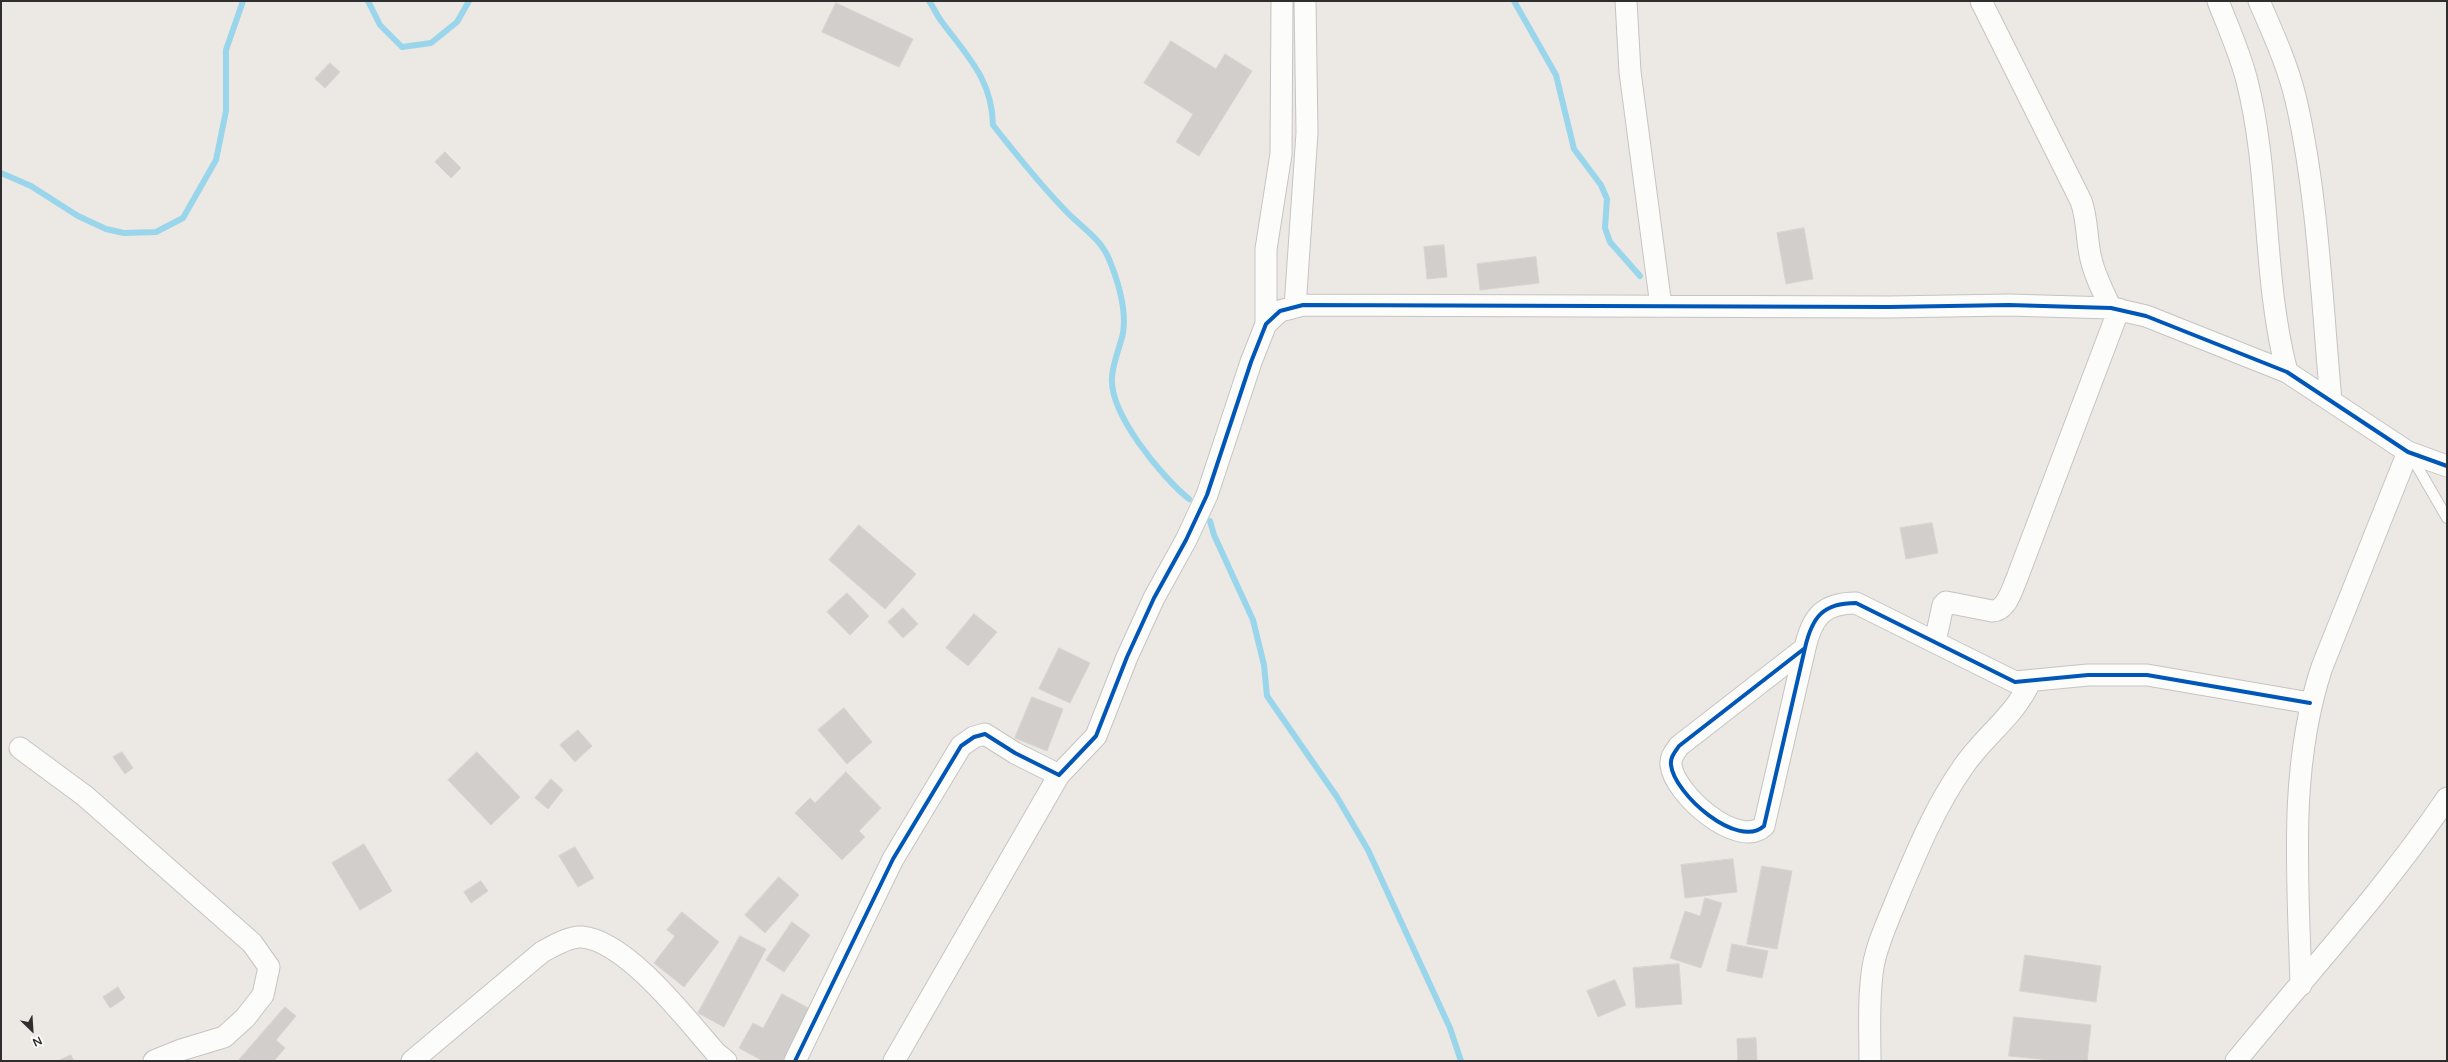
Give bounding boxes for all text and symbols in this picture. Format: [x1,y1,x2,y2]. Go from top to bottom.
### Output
north arrow [12,1010,52,1050]
text: N [31,1034,44,1049]

